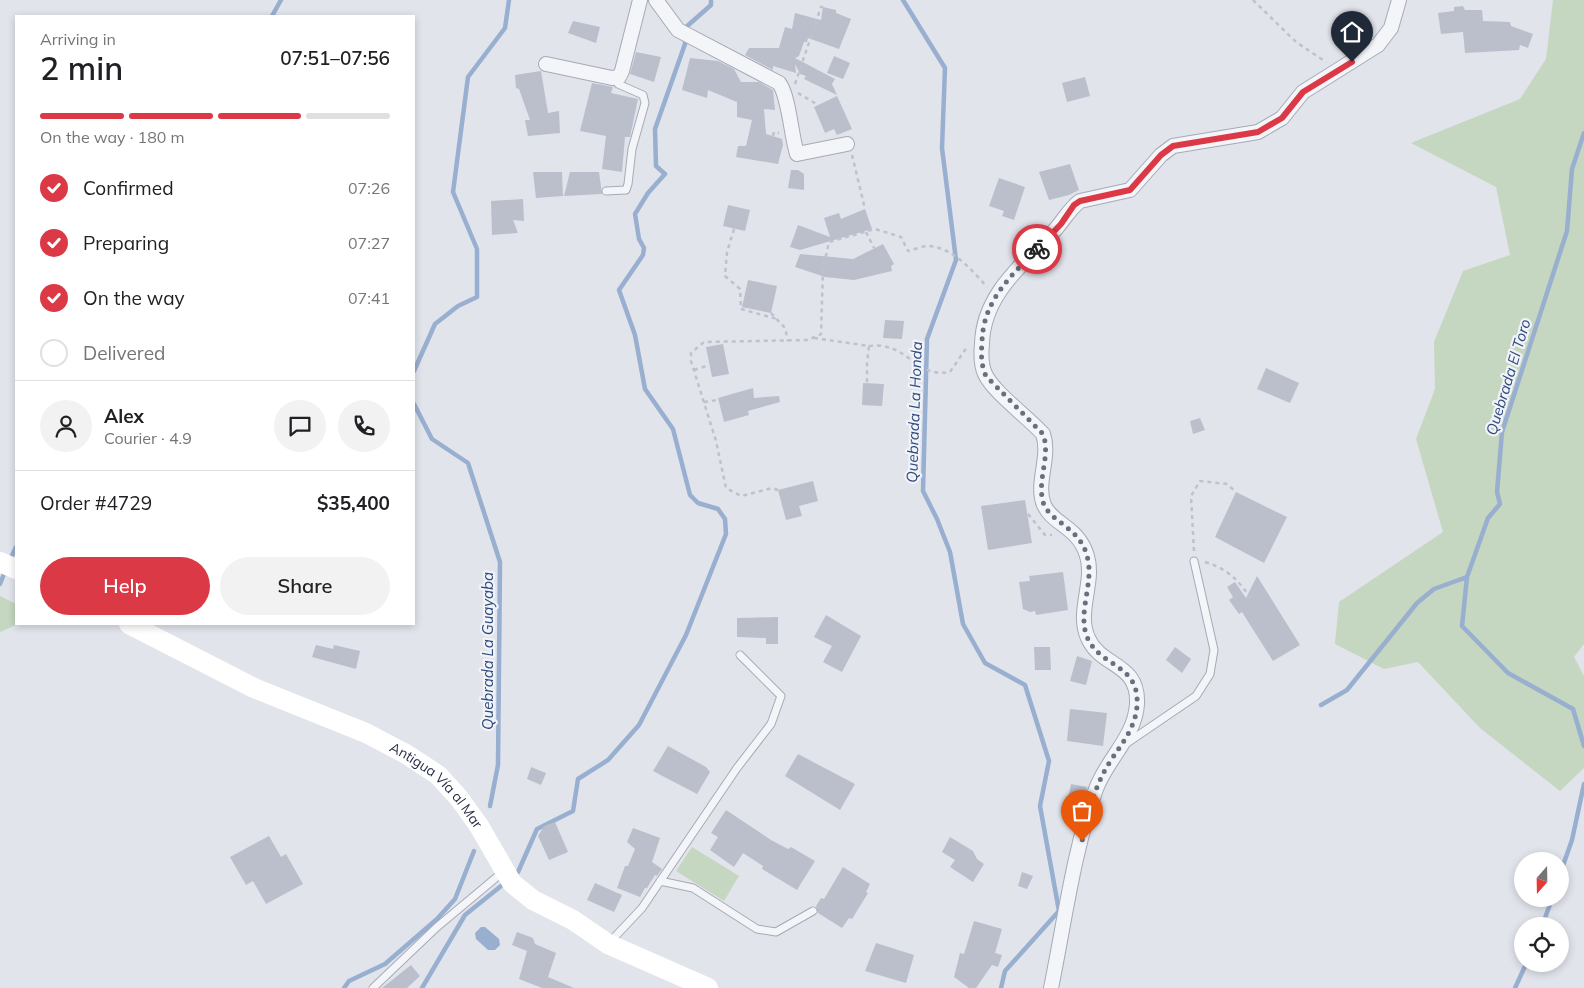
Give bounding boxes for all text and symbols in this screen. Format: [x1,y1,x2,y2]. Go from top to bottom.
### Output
pin [1331,11,1373,62]
icon: home [1338,18,1366,46]
text: Arriving in [40,29,116,49]
text: 07:51–07:56 [280,46,390,70]
text: 2 min [40,48,123,88]
text: On the way · 180 m [40,127,185,147]
icon: check [40,174,68,202]
text: Confirmed [83,176,174,200]
text: 07:26 [348,178,390,198]
courier [1012,224,1062,274]
icon: check [40,229,68,257]
text: Preparing [83,231,169,255]
text: 07:27 [348,233,390,253]
icon: bike [1023,235,1051,263]
icon: check [40,284,68,312]
text: On the way [83,286,185,310]
text: 07:41 [348,288,390,308]
water label: Quebrada El Toro [1481,316,1535,437]
text: Delivered [83,341,165,365]
water label: Quebrada La Honda [902,341,926,483]
button: person [40,400,92,452]
button: chat [274,400,326,452]
button: phone [338,400,390,452]
text: Alex [104,404,144,428]
text: Courier · 4.9 [104,428,192,448]
text: Order #4729 [40,491,152,515]
text: $35,400 [317,491,390,515]
button: Help [40,557,210,615]
button: Share [220,557,390,615]
water label: Quebrada La Guayaba [478,572,497,730]
street label: Antigua Vía al Mar [387,738,487,832]
pin [1061,790,1103,841]
icon: bag [1068,797,1096,825]
north arrow [1514,852,1569,908]
map controls [1514,852,1569,972]
button: locate [1514,917,1569,972]

